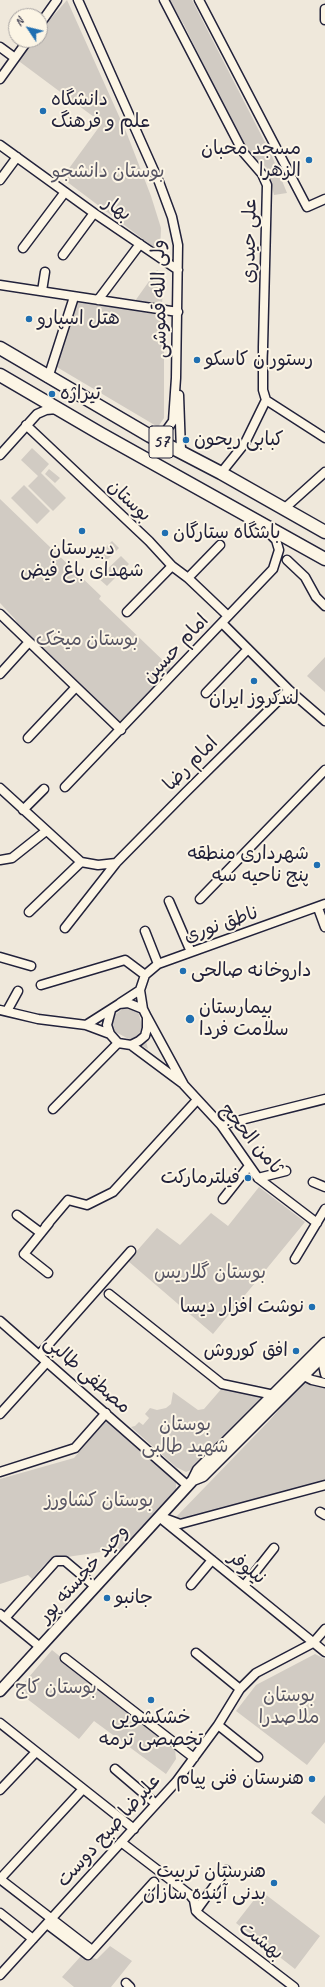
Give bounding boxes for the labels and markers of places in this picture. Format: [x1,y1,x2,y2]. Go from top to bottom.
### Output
place label: دانشگاه علم و فرهنگ [51,89,150,133]
marker: دانشگاه علم و فرهنگ [38,106,48,116]
place label: مسجد محبان الزهرا [201,138,301,182]
marker: مسجد محبان الزهرا [304,155,314,165]
place label: هتل اسپارو [37,308,120,330]
marker: هتل اسپارو [24,314,34,324]
place label: رستوران کاسکو [205,349,313,371]
marker: رستوران کاسکو [192,355,202,365]
place label: تیراژه [60,383,101,405]
marker: تیراژه [47,389,57,399]
place label: کبابی ریحون [194,429,284,451]
marker: کبابی ریحون [181,435,191,445]
place label: باشگاه ستارگان [173,522,281,544]
marker: دبیرستان شهدای باغ فیض [77,526,87,536]
marker: باشگاه ستارگان [160,528,170,538]
place label: دبیرستان شهدای باغ فیض [20,538,144,582]
marker: لندکروز ایران [249,676,259,686]
place label: لندکروز ایران [209,688,299,710]
place label: شهرداری منطقه پنج ناحیه سه [188,843,309,887]
marker: شهرداری منطقه پنج ناحیه سه [312,860,322,870]
place label: داروخانه صالحی [191,960,311,982]
marker: داروخانه صالحی [178,966,188,976]
place label: بیمارستان سلامت فردا [199,997,289,1041]
marker: بیمارستان سلامت فردا [184,1013,196,1025]
place label: فیلترمارکت [160,1167,240,1189]
marker: فیلترمارکت [243,1173,253,1183]
place label: نوشت افزار دیسا [180,1296,304,1318]
marker: نوشت افزار دیسا [307,1302,317,1312]
place label: افق کوروش [204,1340,288,1362]
marker: افق کوروش [291,1346,301,1356]
place label: جانبو [115,1587,153,1609]
marker: جانبو [102,1593,112,1603]
marker: خشکشویی تخصصی ترمه [146,1695,156,1705]
place label: خشکشویی تخصصی ترمه [99,1707,203,1751]
place label: هنرستان فنی پیام [176,1768,304,1790]
marker: هنرستان فنی پیام [307,1774,317,1784]
place label: هنرستان تربیت بدنی آینده سازان [143,1861,266,1905]
marker: هنرستان تربیت بدنی آینده سازان [269,1878,279,1888]

